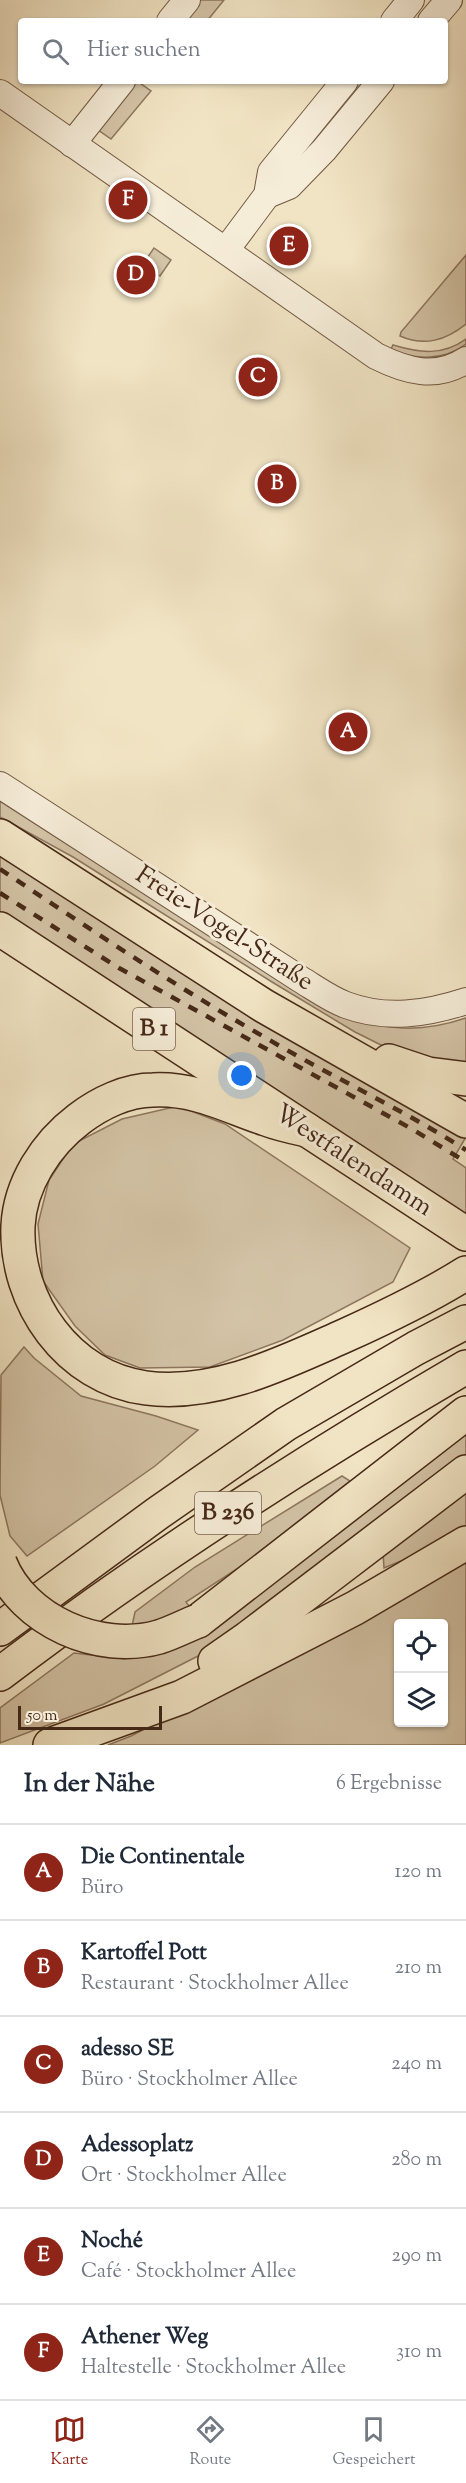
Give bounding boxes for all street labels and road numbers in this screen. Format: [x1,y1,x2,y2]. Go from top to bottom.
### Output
street label: Freie-Vogel-Straße [128,857,320,1001]
road number: B 1 [133,1008,175,1050]
street label: Westfalendamm [266,1096,440,1226]
road number: B 236 [195,1492,261,1534]

